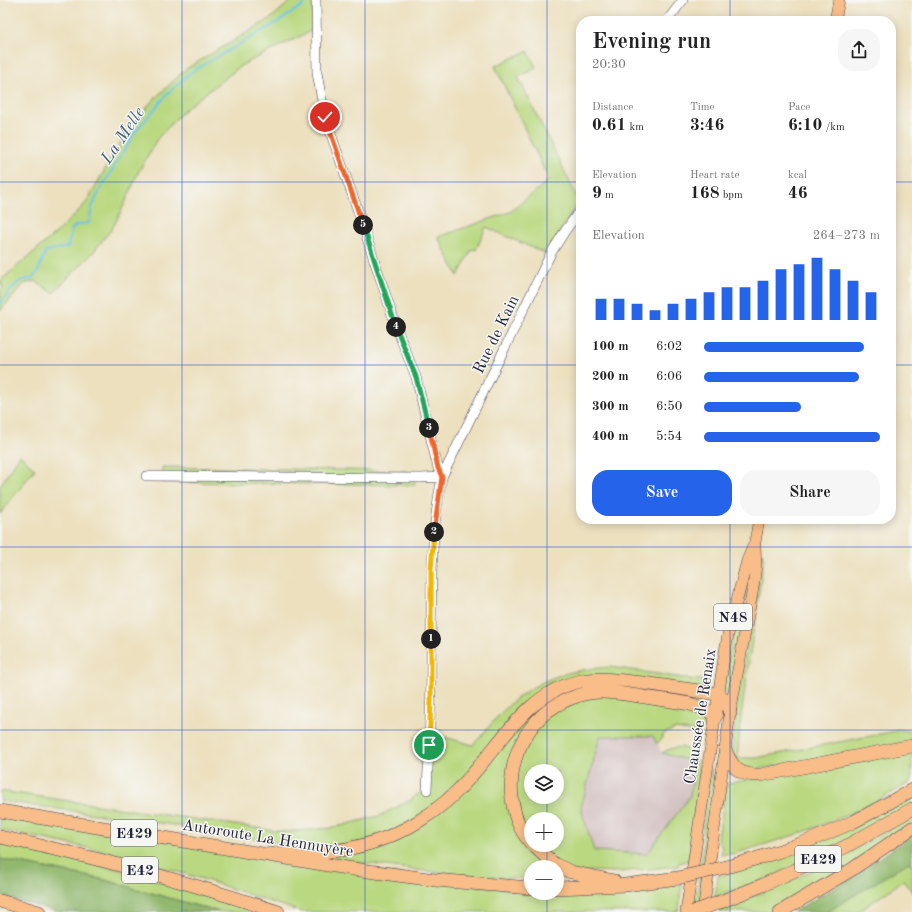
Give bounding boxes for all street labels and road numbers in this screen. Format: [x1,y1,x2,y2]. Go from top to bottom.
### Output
street label: Rue de Kain [471,293,523,377]
road number: N48 [714,604,752,630]
street label: Chaussée de Renaix [682,647,720,785]
street label: Autoroute La Hennuyère [181,818,354,860]
road number: E429 [111,820,157,846]
road number: E429 [795,846,841,872]
road number: E42 [122,857,158,883]

